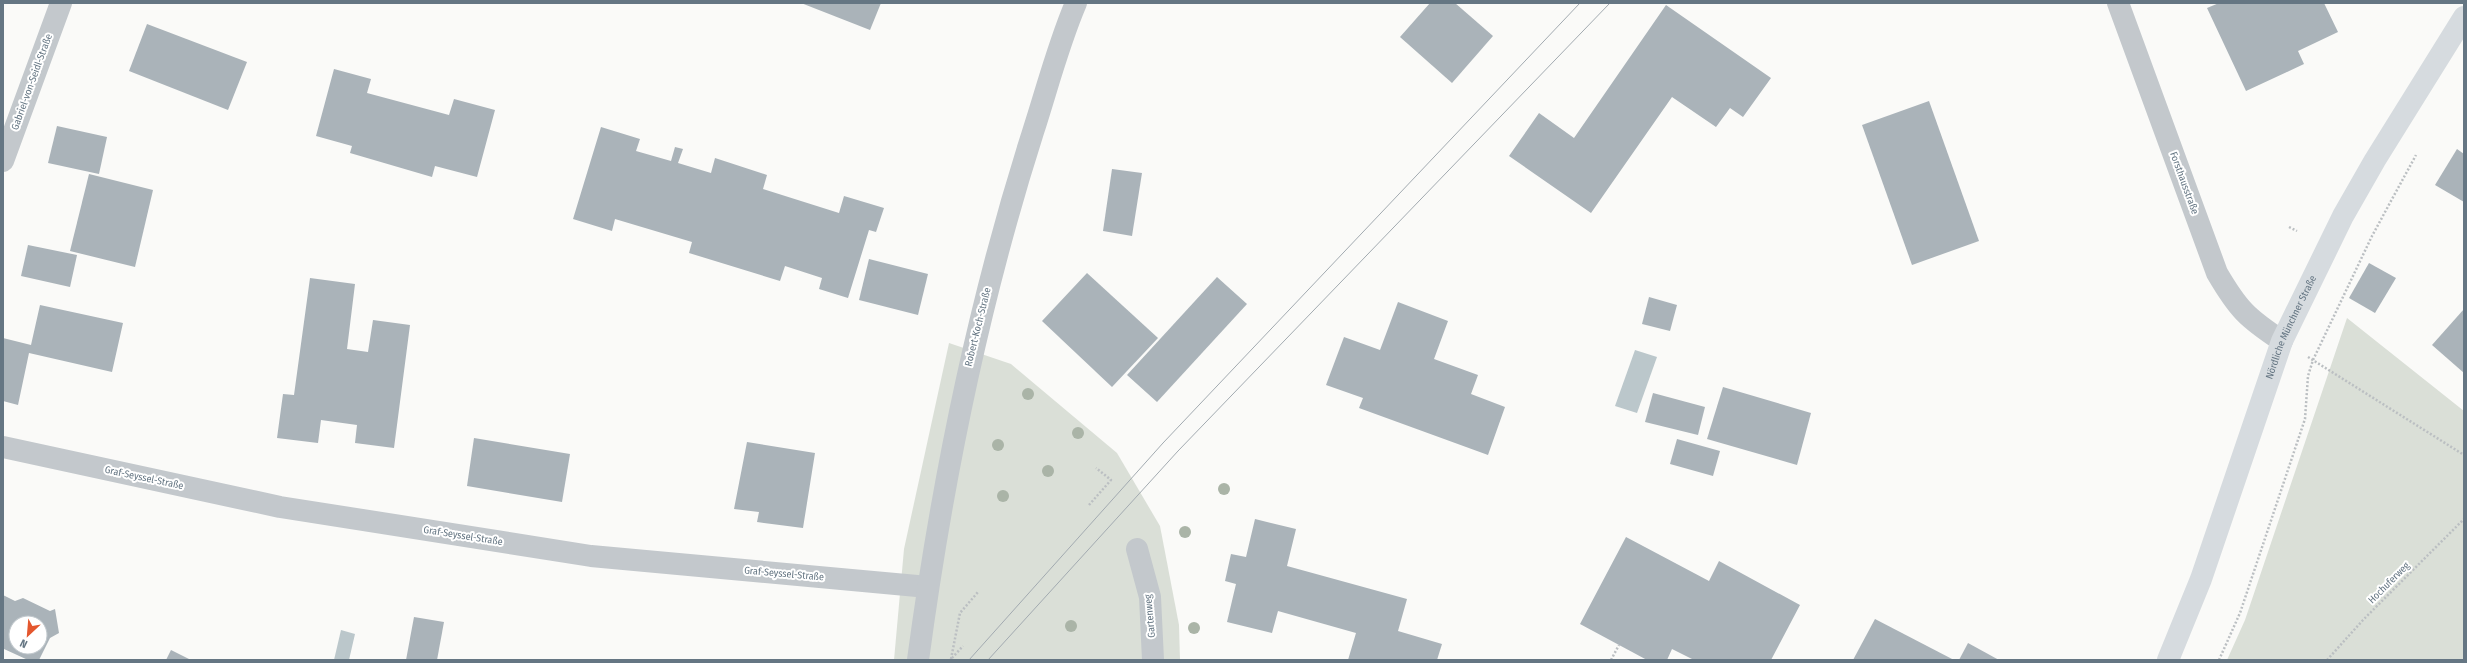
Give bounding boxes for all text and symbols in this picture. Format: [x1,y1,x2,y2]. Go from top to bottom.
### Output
street label: Gabriel-von-Seidl-Straße [9,32,55,132]
street label: Forsthausstraße [2167,150,2201,216]
street label: Nördliche Münchner Straße [2263,274,2319,381]
street label: Robert-Koch-Straße [962,286,994,368]
street label: Graf-Seyssel-Straße [104,464,184,492]
street label: Graf-Seyssel-Straße [423,524,504,548]
street label: Hochuferweg [2366,560,2412,606]
street label: Graf-Seyssel-Straße [744,565,824,583]
street label: Gartenweg [1142,593,1158,638]
north arrow [8,615,48,655]
text: N [18,636,30,651]

